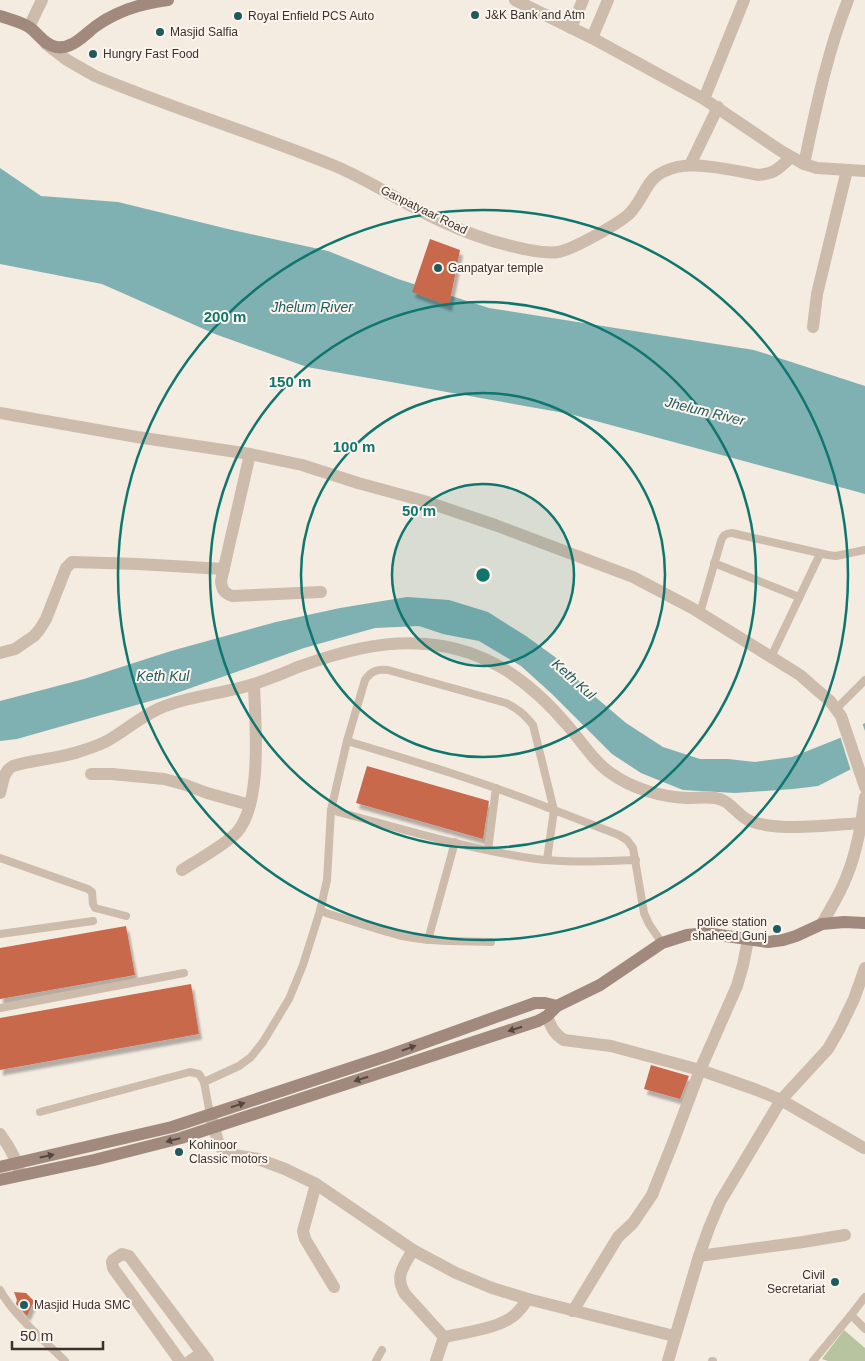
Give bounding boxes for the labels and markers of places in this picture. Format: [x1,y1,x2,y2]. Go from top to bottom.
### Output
place label: J&K Bank and Atm [485,8,585,22]
place label: Royal Enfield PCS Auto [248,9,374,23]
marker: J&K Bank and Atm [469,9,481,21]
marker: Royal Enfield PCS Auto [232,10,244,22]
place label: Masjid Salfia [170,25,238,39]
marker: Masjid Salfia [154,26,166,38]
place label: Hungry Fast Food [103,47,199,61]
marker: Hungry Fast Food [87,48,99,60]
place label: Ganpatyar temple [448,261,544,275]
marker: Ganpatyar temple [432,262,444,274]
centre of rings [474,566,492,584]
place label: police station shaheed Gunj [692,915,767,943]
marker: police station shaheed Gunj [771,923,783,935]
place label: Kohinoor Classic motors [189,1138,268,1166]
marker: Kohinoor Classic motors [173,1146,185,1158]
place label: Civil Secretariat [767,1268,826,1296]
marker: Civil Secretariat [829,1276,841,1288]
place label: Masjid Huda SMC [34,1298,131,1312]
marker: Masjid Huda SMC [18,1299,30,1311]

